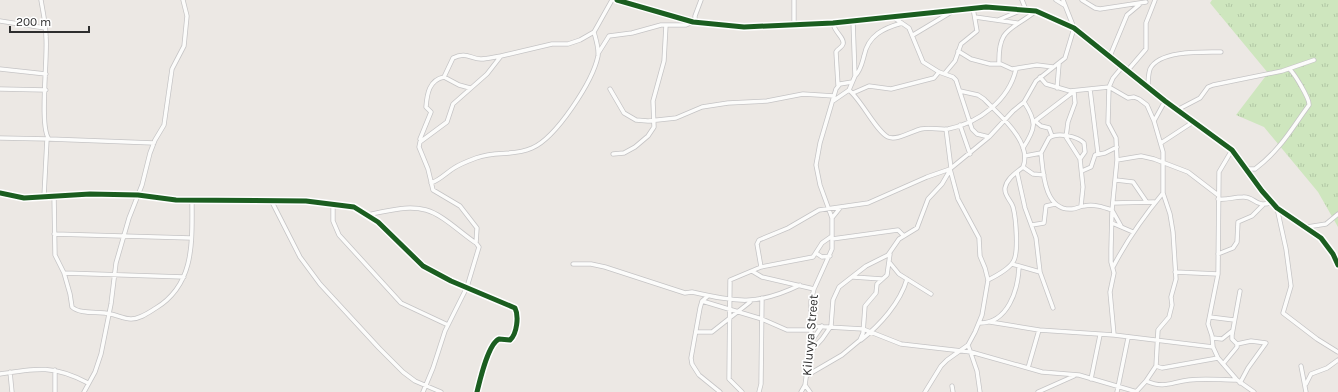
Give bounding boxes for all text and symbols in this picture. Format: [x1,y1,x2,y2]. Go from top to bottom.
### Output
scale bar [10,8,89,34]
text: 200 m [16,15,51,29]
street label: Kiluvya Street [799,293,821,376]

